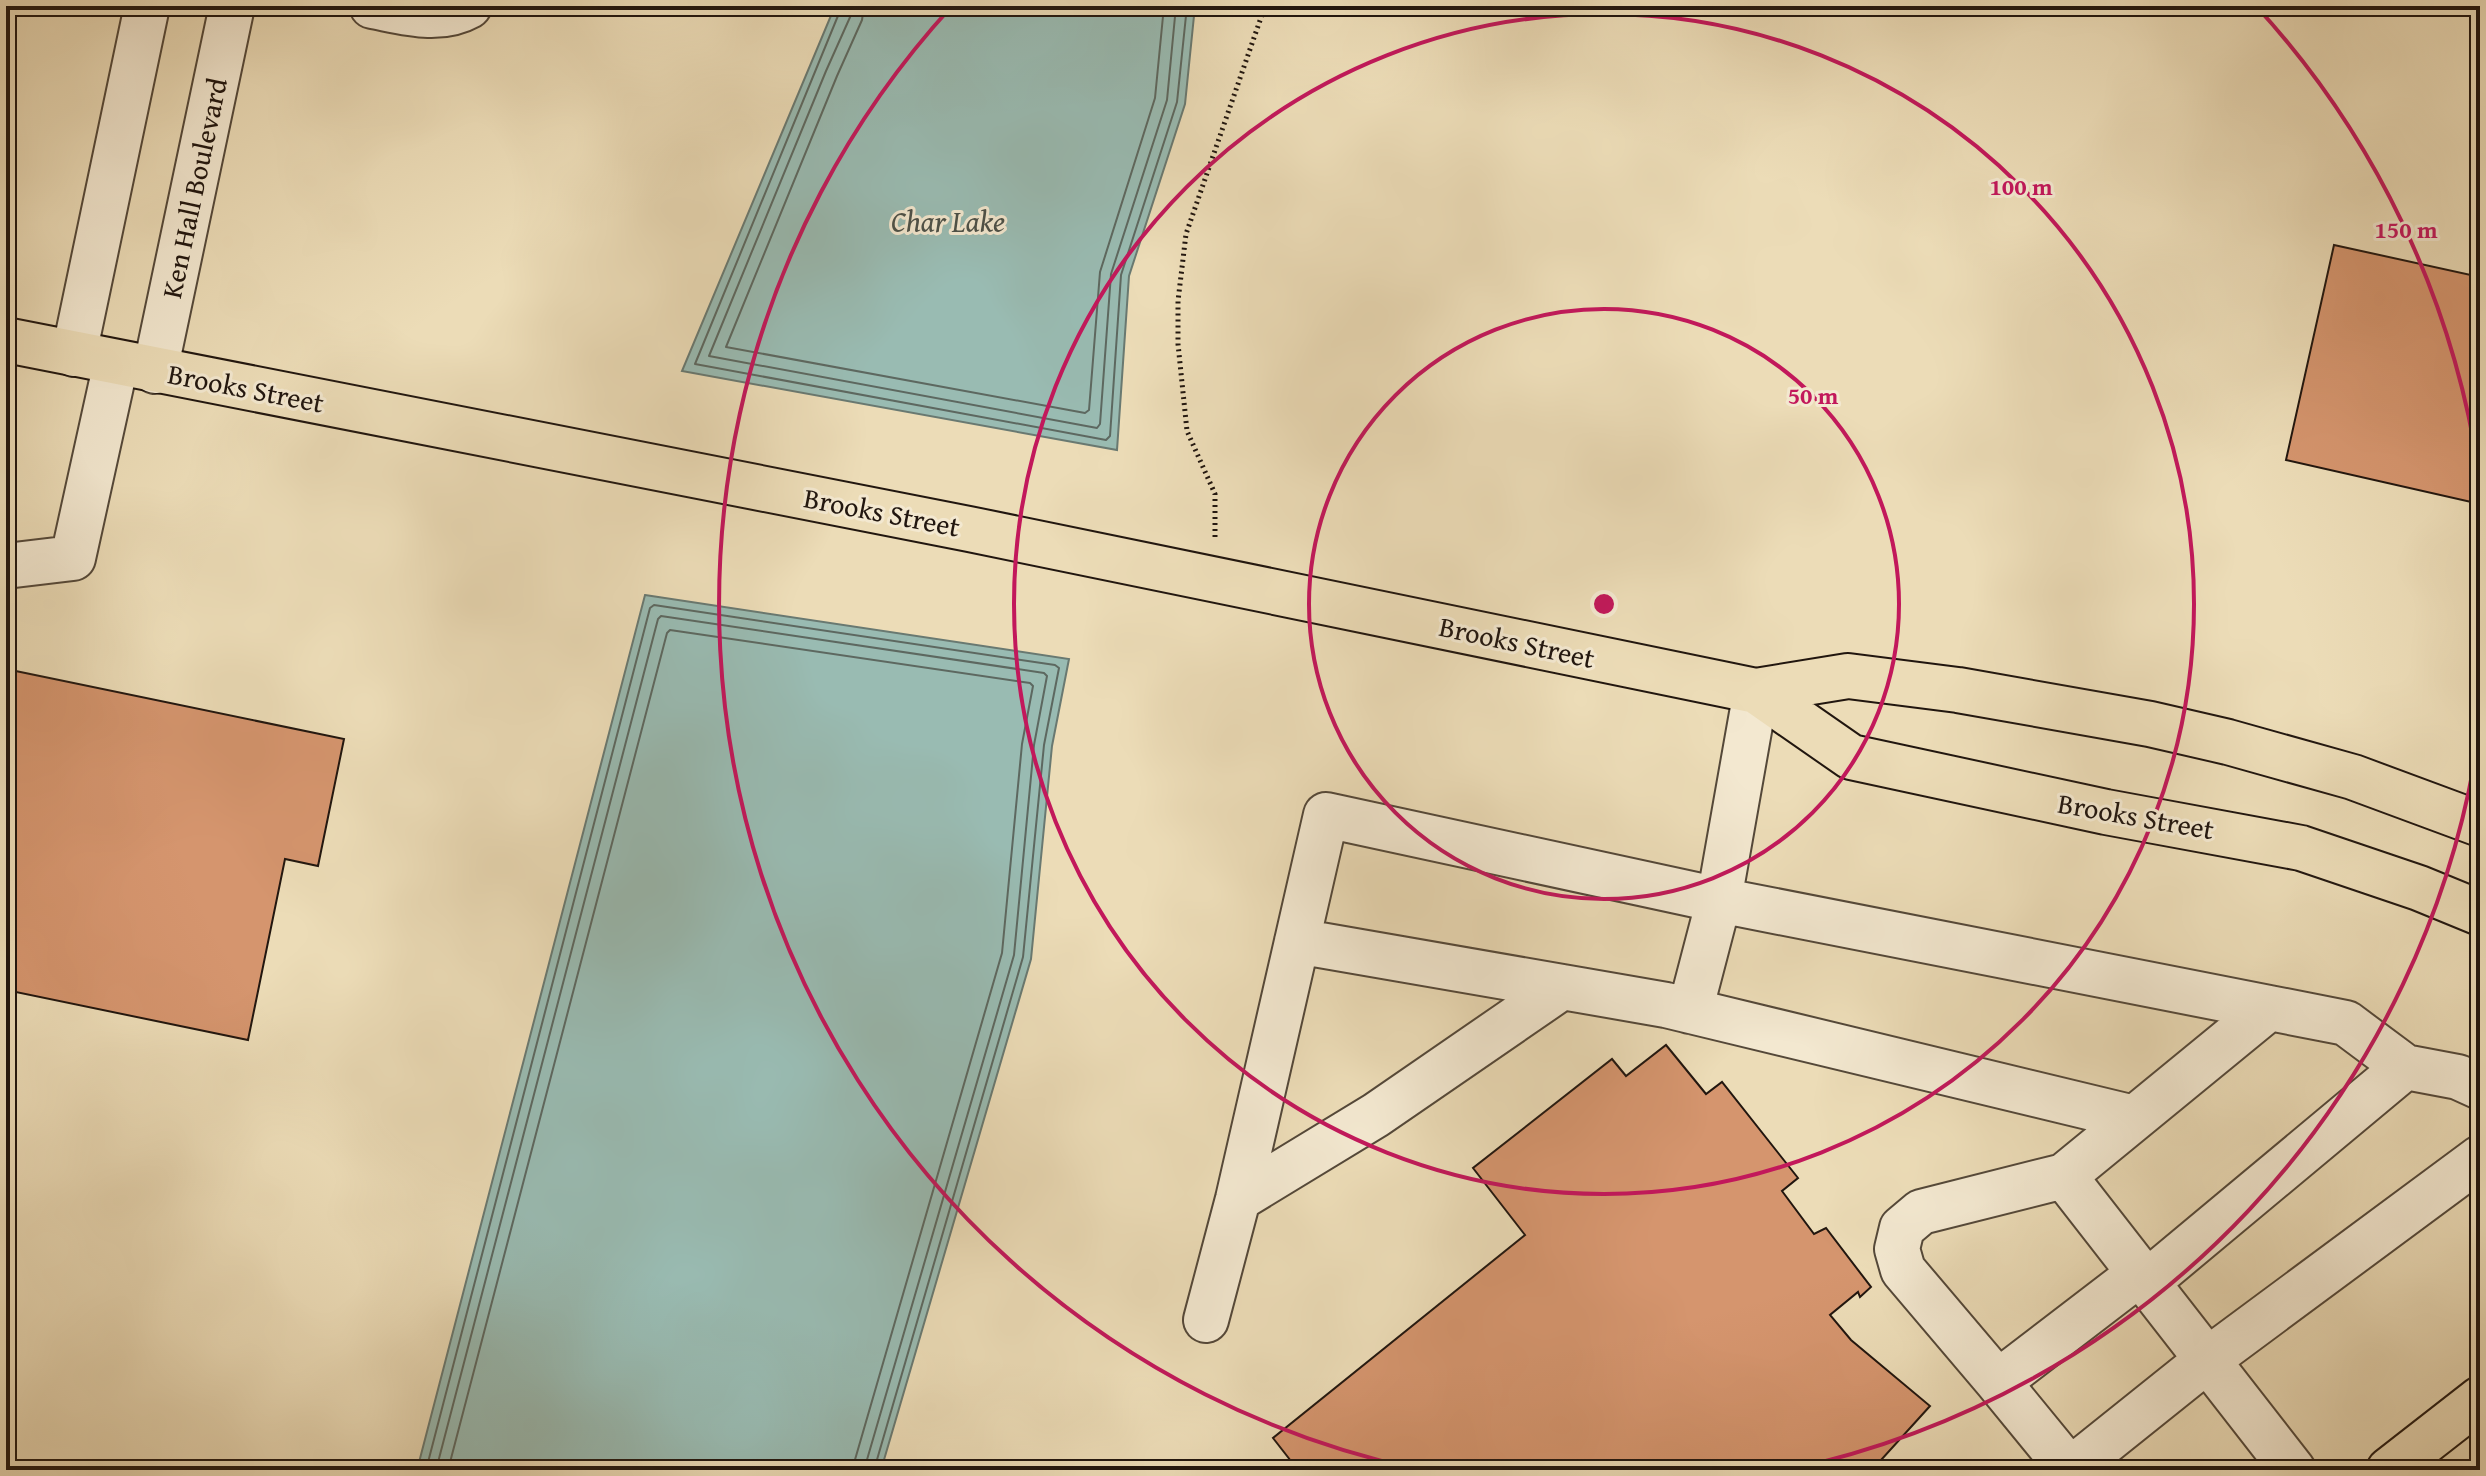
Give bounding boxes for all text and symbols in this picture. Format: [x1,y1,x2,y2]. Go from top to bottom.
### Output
street label: Ken Hall Boulevard [150,74,237,302]
text: 100 m [1989,169,2053,204]
water label: Char Lake [891,199,1005,243]
text: 150 m [2374,212,2438,247]
street label: Brooks Street [165,352,328,423]
text: 50 m [1788,378,1839,413]
street label: Brooks Street [801,476,964,547]
centre of rings [1590,590,1618,618]
street label: Brooks Street [1436,605,1599,678]
street label: Brooks Street [2055,782,2218,849]

